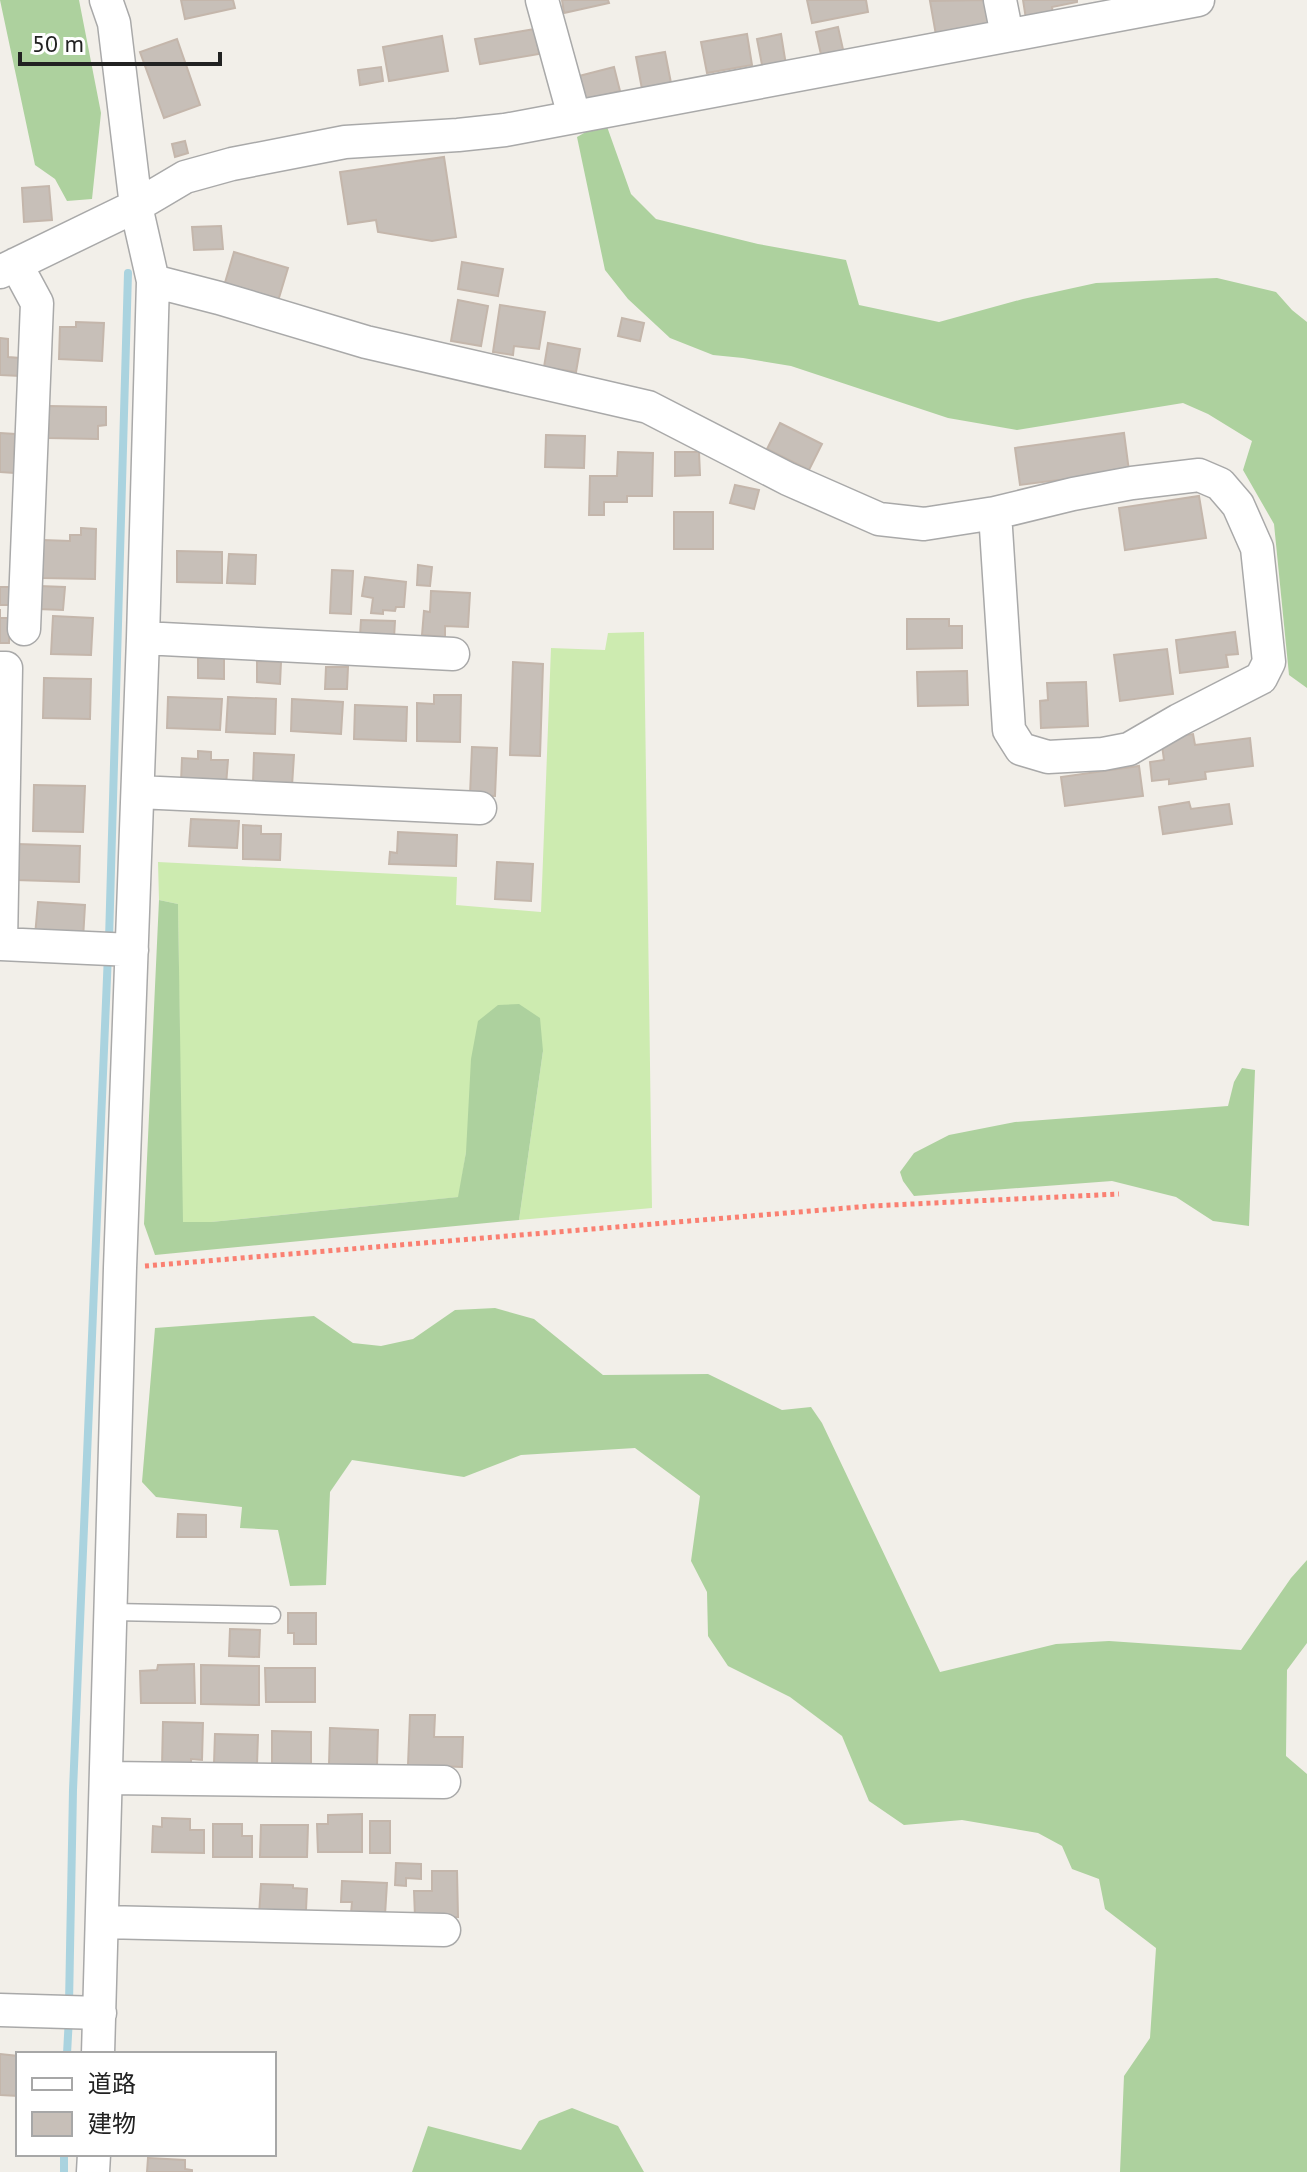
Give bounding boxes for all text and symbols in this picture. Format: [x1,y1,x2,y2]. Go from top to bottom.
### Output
scale bar [20,16,220,66]
text: 50 m [32,28,84,59]
legend [16,2052,276,2156]
text: 道路 [88,2068,136,2099]
text: 建物 [88,2108,136,2139]

